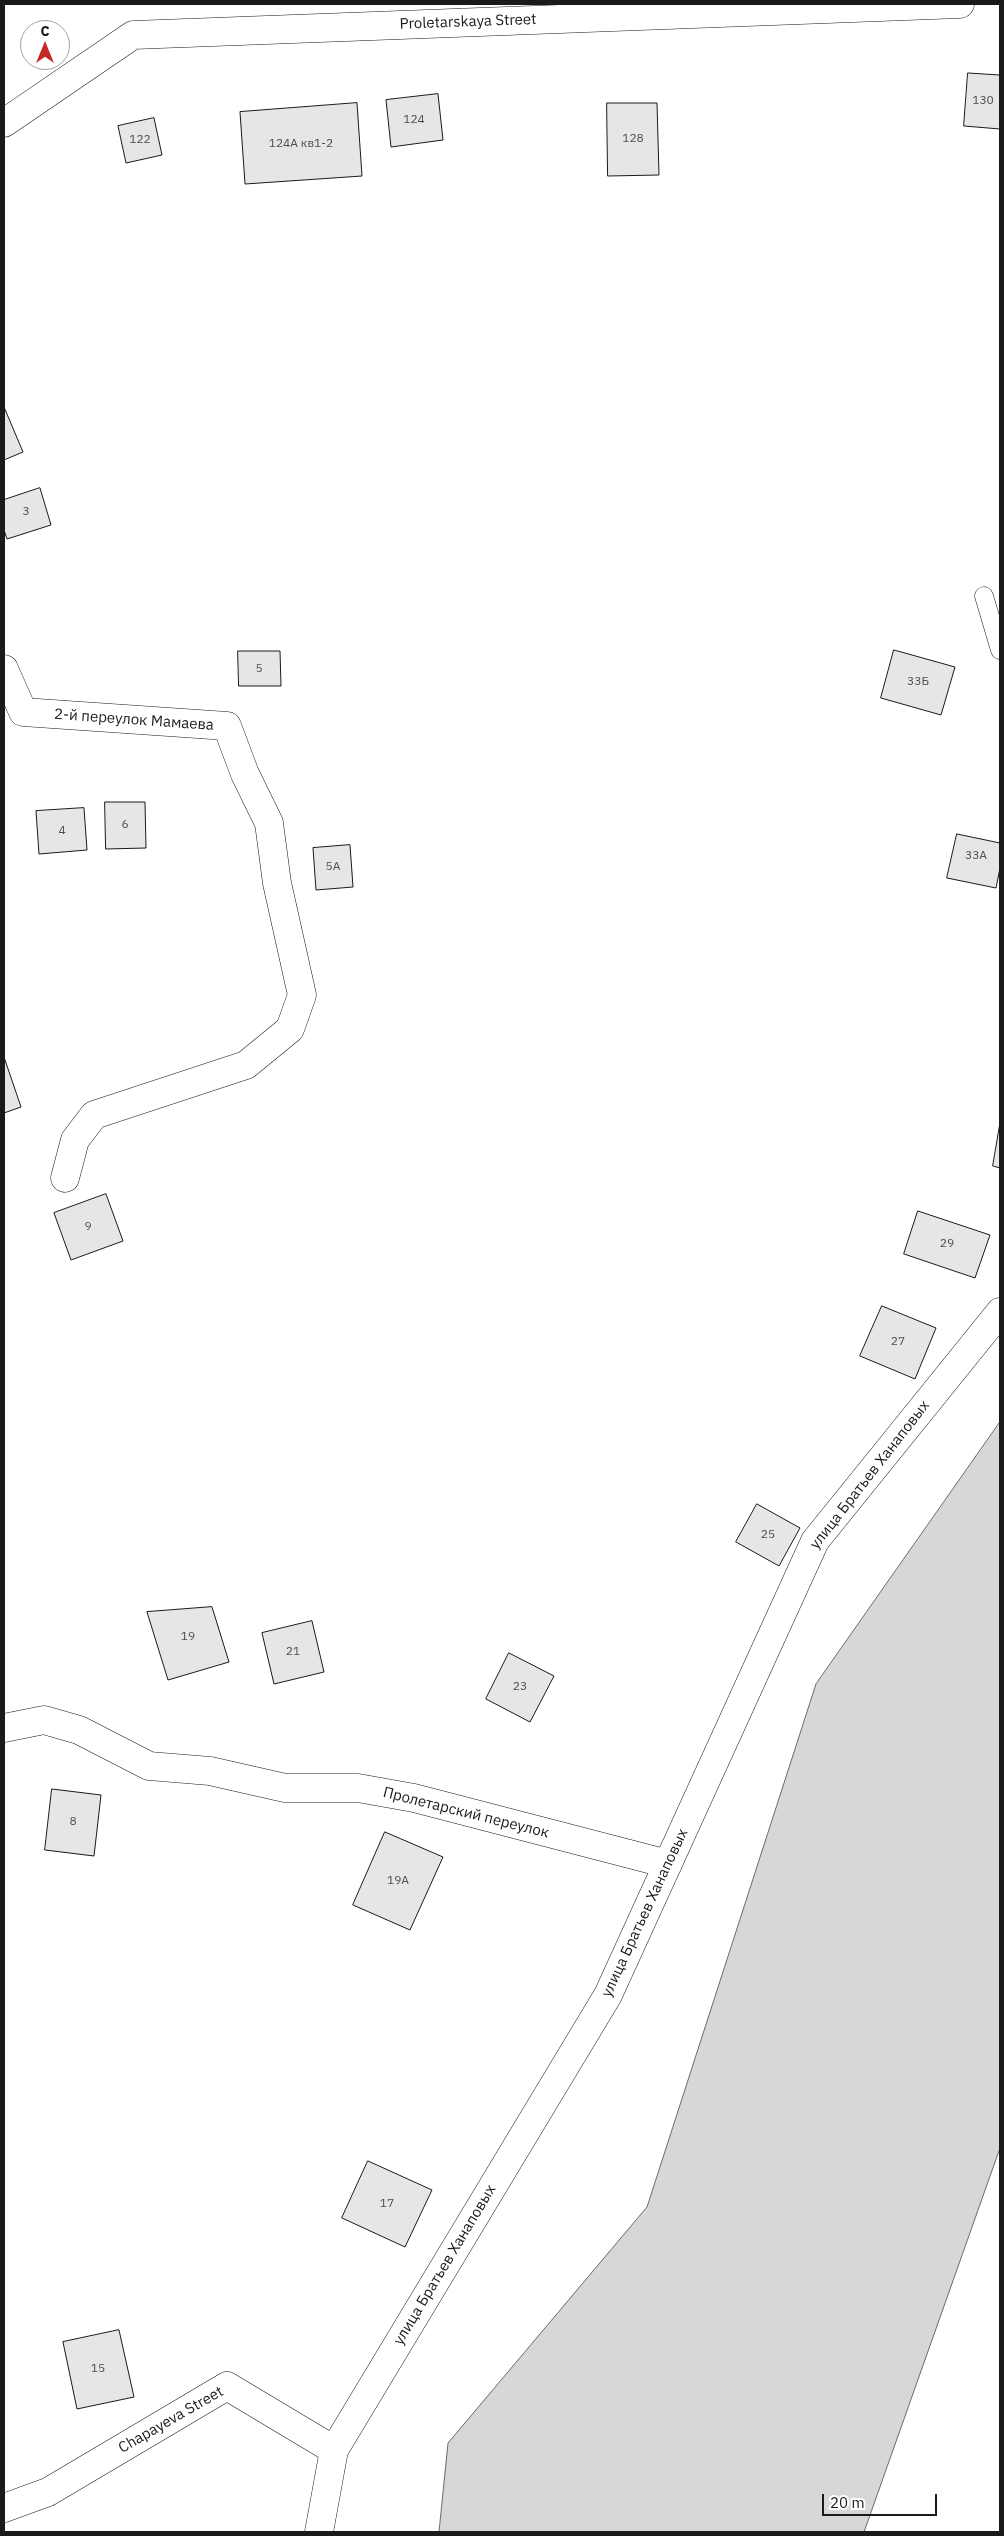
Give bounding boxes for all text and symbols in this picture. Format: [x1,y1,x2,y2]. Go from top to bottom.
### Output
street label: Proletarskaya Street [399,11,537,33]
north arrow [20,20,70,70]
text: С [40,22,50,40]
house number: 130 [972,94,994,108]
house number: 124 [403,113,425,127]
house number: 128 [622,132,644,146]
house number: 122 [129,133,151,147]
house number: 124А кв1-2 [269,137,333,151]
house number: 3 [22,505,30,519]
house number: 5 [255,662,263,676]
house number: 33Б [907,675,929,689]
street label: 2-й переулок Мамаева [54,705,214,735]
house number: 6 [121,818,129,832]
house number: 4 [58,824,66,838]
house number: 33А [965,849,987,863]
house number: 5А [326,860,340,874]
house number: 9 [84,1220,92,1234]
house number: 29 [940,1237,954,1251]
house number: 27 [891,1335,905,1349]
street label: улица Братьев Ханаповых [806,1397,934,1553]
house number: 25 [761,1528,775,1542]
house number: 19 [181,1630,195,1644]
house number: 21 [286,1645,300,1659]
house number: 23 [513,1680,527,1694]
street label: Пролетарский переулок [381,1784,551,1842]
house number: 8 [69,1815,77,1829]
street label: улица Братьев Ханаповых [598,1826,692,2000]
house number: 19А [387,1874,409,1888]
street label: улица Братьев Ханаповых [390,2182,500,2348]
house number: 17 [380,2197,394,2211]
house number: 15 [91,2362,105,2376]
street label: Chapayeva Street [115,2383,227,2457]
scale bar [824,2484,939,2516]
text: 20 m [830,2493,865,2512]

